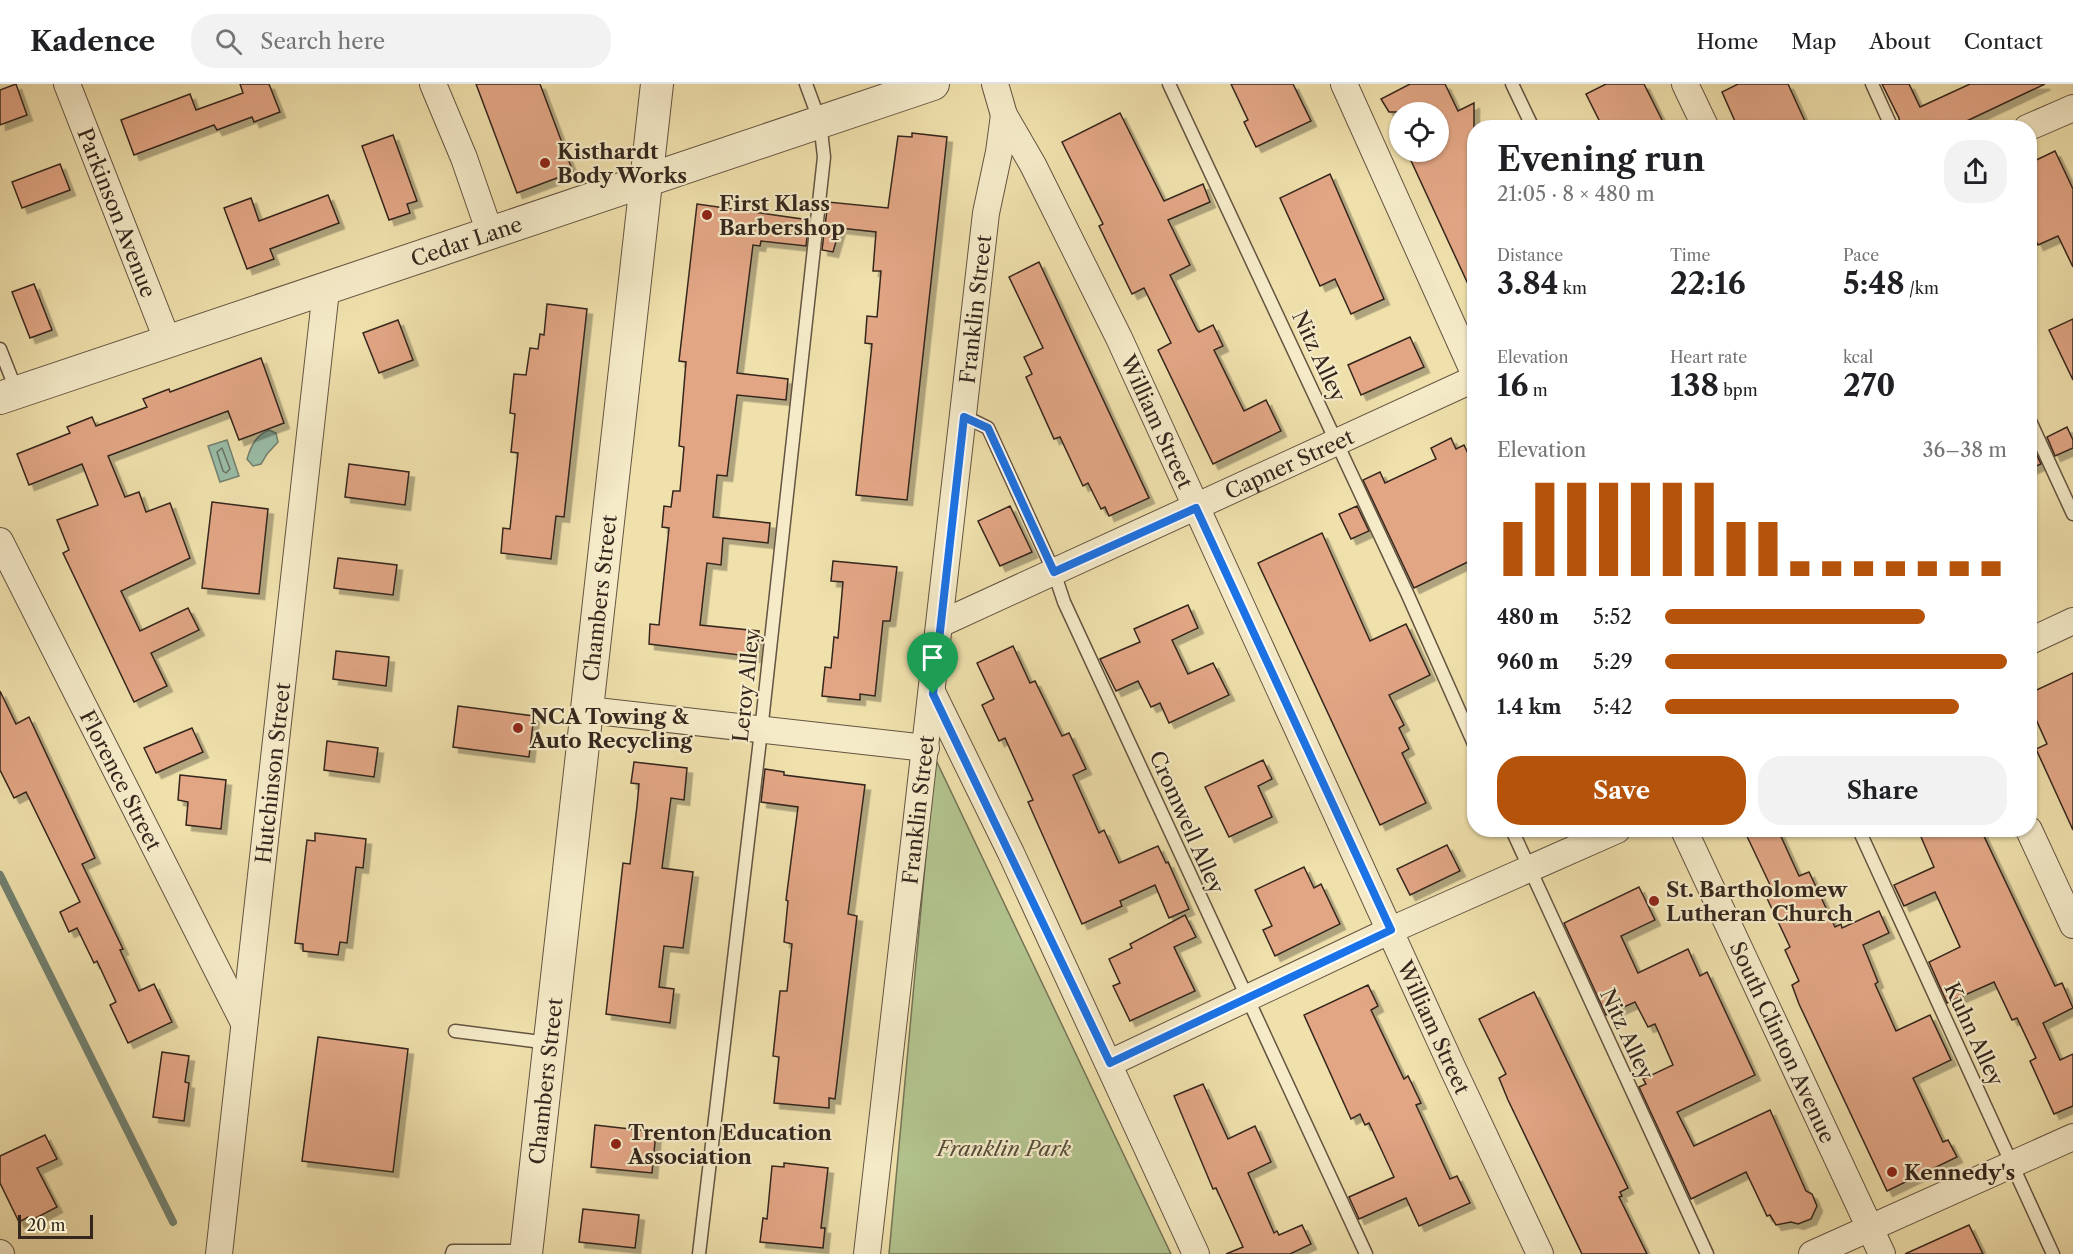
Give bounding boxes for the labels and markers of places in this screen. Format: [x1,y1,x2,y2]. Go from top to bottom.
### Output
place label: Kisthardt Body Works [557,139,687,188]
marker: Kisthardt Body Works [538,156,552,170]
place label: First Klass Barbershop [719,191,845,240]
marker: First Klass Barbershop [700,208,714,222]
pin [907,632,958,694]
place label: NCA Towing & Auto Recycling [529,704,693,753]
marker: NCA Towing & Auto Recycling [511,721,525,735]
place label: St. Bartholomew Lutheran Church [1666,877,1853,926]
marker: St. Bartholomew Lutheran Church [1647,894,1661,908]
place label: Trenton Education Association [627,1120,833,1169]
marker: Trenton Education Association [609,1137,623,1151]
place label: Kennedy's [1904,1160,2015,1185]
marker: Kennedy's [1885,1165,1899,1179]

